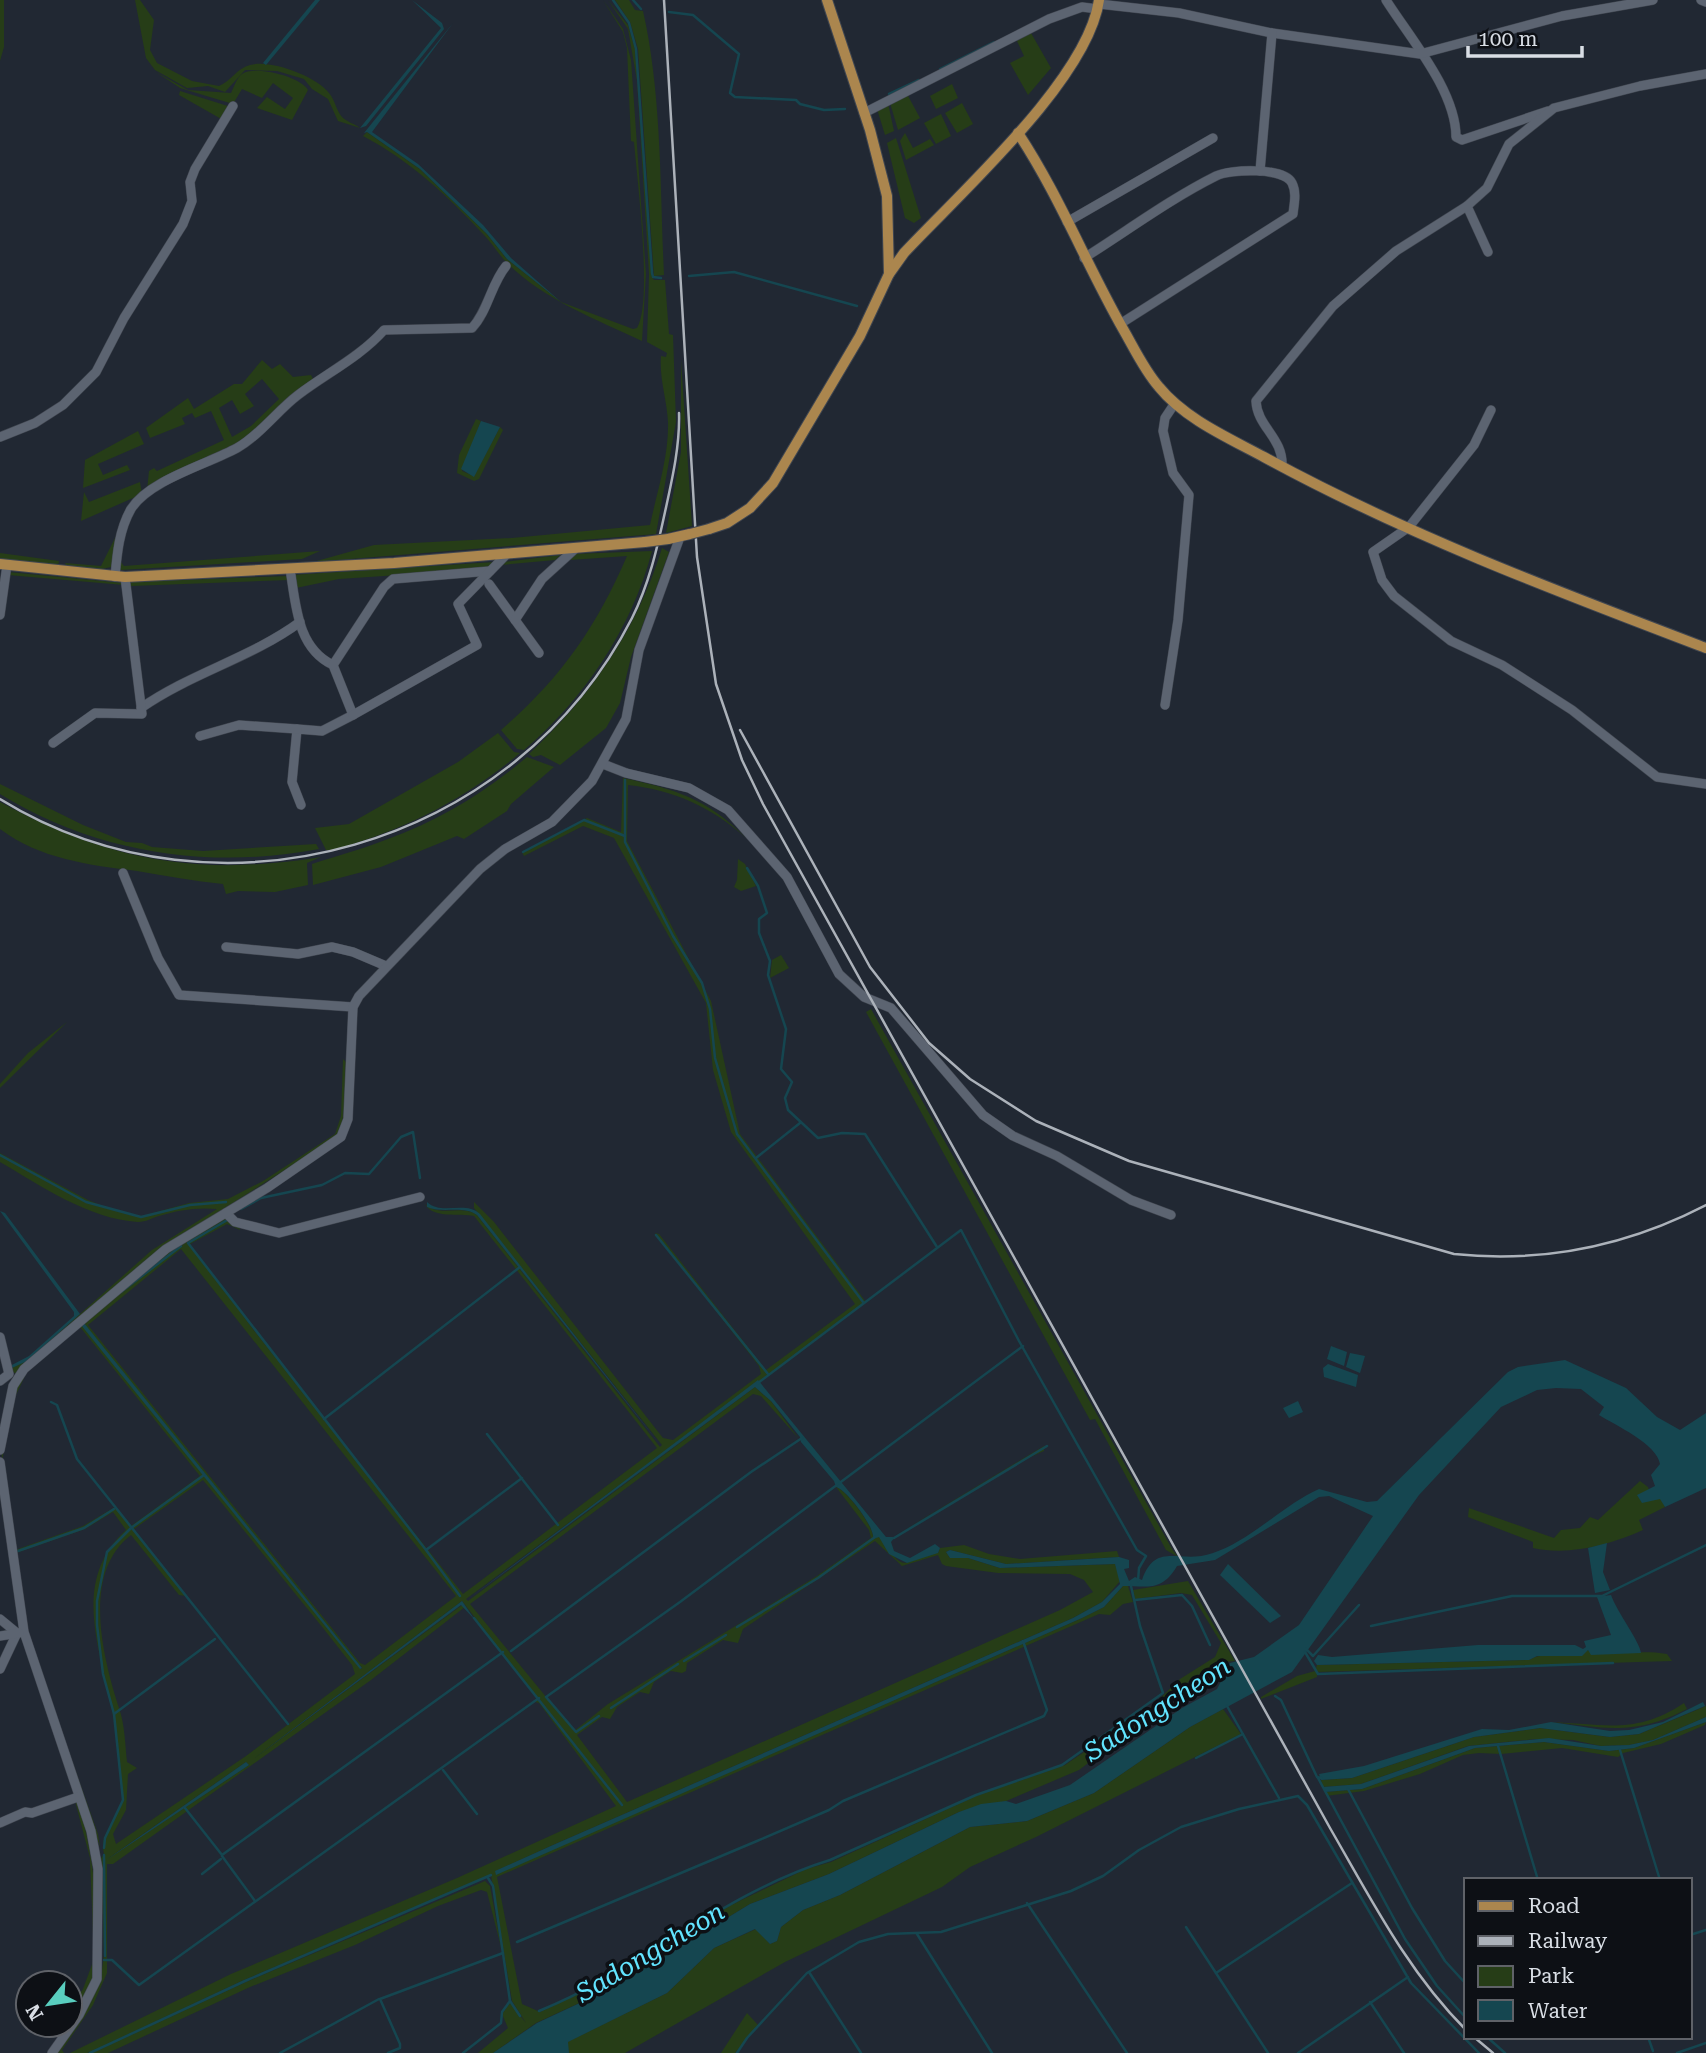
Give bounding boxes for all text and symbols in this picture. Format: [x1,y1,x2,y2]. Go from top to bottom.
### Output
scale bar [1468,14,1582,58]
text: 100 m [1478,27,1538,51]
water label: Sadongcheon [1078,1651,1236,1768]
legend [1464,1878,1692,2039]
text: Road [1528,1894,1580,1918]
water label: Sadongcheon [569,1896,730,2009]
text: Railway [1528,1929,1608,1953]
text: Park [1528,1964,1574,1988]
north arrow [14,1969,84,2039]
text: Water [1528,1999,1588,2023]
text: N [21,2000,48,2024]

